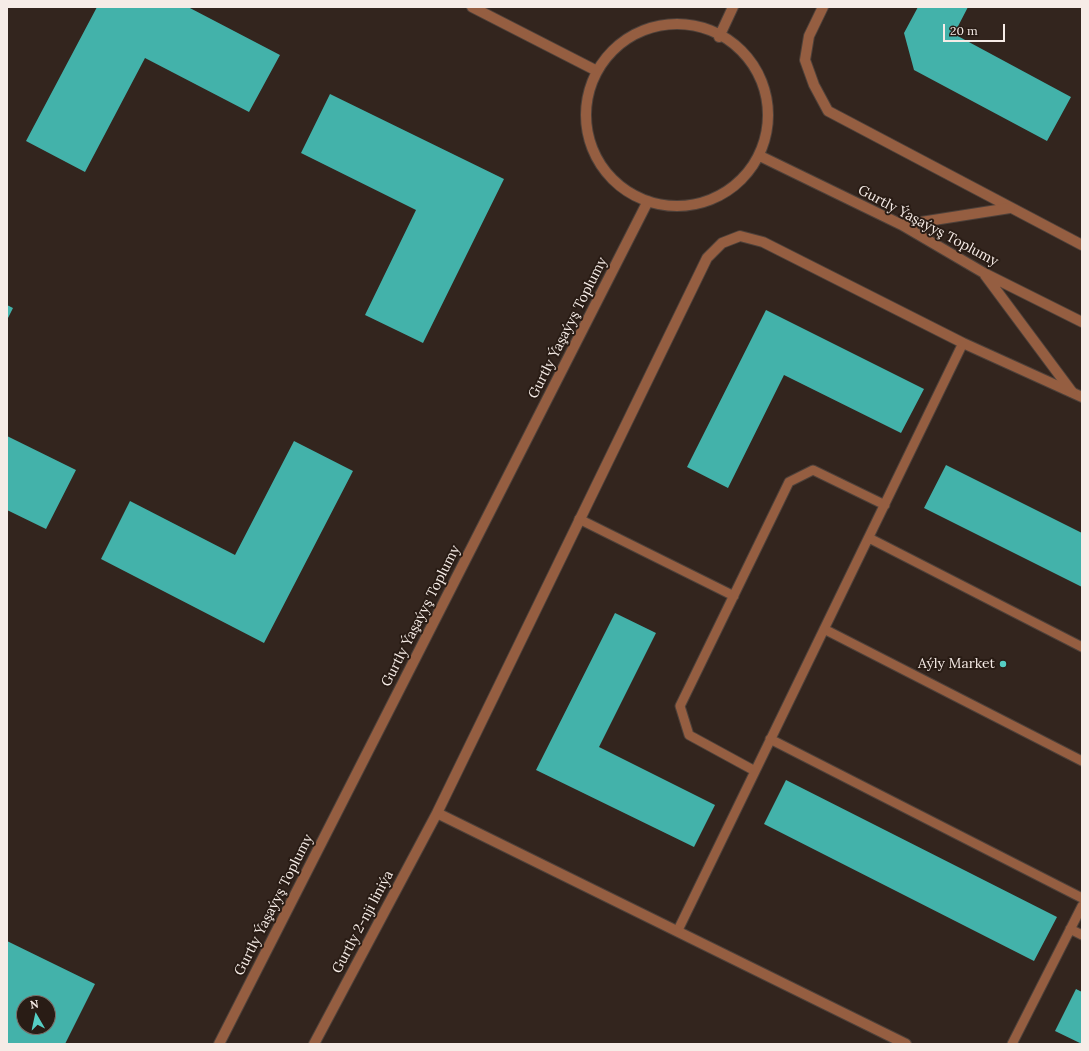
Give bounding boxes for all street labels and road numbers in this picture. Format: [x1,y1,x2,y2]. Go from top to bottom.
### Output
street label: Gurtly Ýaşaýyş Toplumy [855,182,1001,270]
street label: Gurtly Ýaşaýyş Toplumy [525,255,611,401]
street label: Gurtly Ýaşaýyş Toplumy [378,543,464,689]
street label: Gurtly Ýaşaýyş Toplumy [231,832,317,978]
street label: Gurtly 2-nji liniýa [329,868,397,976]

